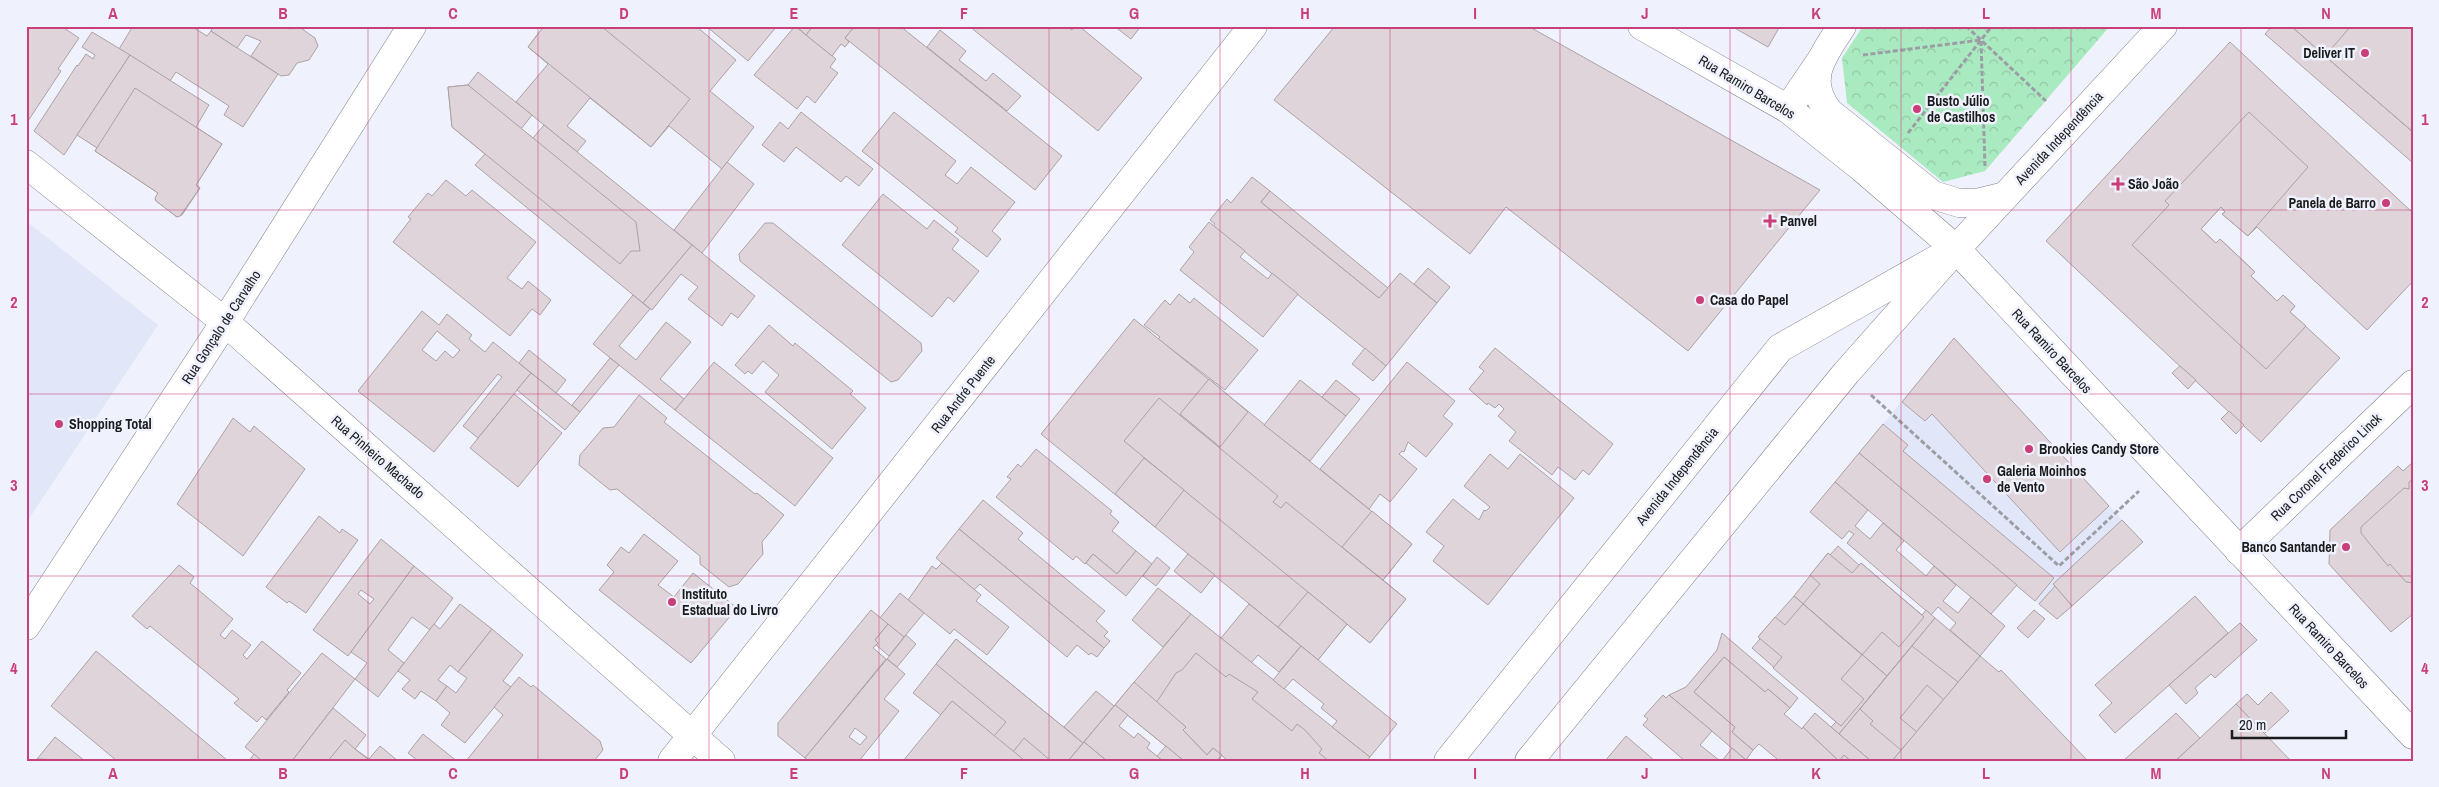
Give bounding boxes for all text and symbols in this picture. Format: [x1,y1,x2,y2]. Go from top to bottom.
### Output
text: A [108,2,118,24]
text: B [278,2,288,24]
text: C [448,2,458,24]
text: D [619,2,629,24]
text: E [790,2,799,24]
text: F [960,2,968,24]
text: G [1129,2,1139,24]
text: H [1300,2,1310,24]
text: I [1473,2,1477,24]
text: J [1641,2,1649,24]
text: K [1811,2,1821,24]
text: L [1982,2,1990,24]
text: M [2151,2,2162,24]
text: N [2321,2,2331,24]
place label: Deliver IT [2303,44,2355,62]
marker: Deliver IT [2359,47,2371,59]
street label: Rua Ramiro Barcelos [1695,51,1799,123]
street label: Avenida Independência [2010,87,2107,189]
place label: Busto Júlio de Castilhos [1927,92,1995,126]
marker: Busto Júlio de Castilhos [1911,103,1923,115]
text: 1 [10,108,18,130]
text: 1 [2421,108,2429,130]
place label: São João [2128,175,2179,193]
marker: São João [2112,178,2124,190]
place label: Panela de Barro [2289,194,2376,212]
marker: Panela de Barro [2380,197,2392,209]
place label: Panvel [1780,212,1817,230]
marker: Panvel [1764,215,1776,227]
street label: Rua Gonçalo de Carvalho [177,267,265,387]
text: 2 [10,291,18,313]
place label: Casa do Papel [1710,291,1788,309]
text: 2 [2421,291,2429,313]
marker: Casa do Papel [1694,294,1706,306]
street label: Rua Ramiro Barcelos [2008,305,2096,397]
street label: Rua André Puente [927,351,999,437]
street label: Rua Coronel Frederico Linck [2267,409,2385,525]
street label: Rua Pinheiro Machado [328,411,428,503]
place label: Shopping Total [69,415,152,433]
marker: Shopping Total [53,418,65,430]
street label: Avenida Independência [1631,423,1722,529]
place label: Brookies Candy Store [2039,440,2159,458]
marker: Brookies Candy Store [2023,443,2035,455]
place label: Galeria Moinhos de Vento [1997,462,2086,496]
marker: Galeria Moinhos de Vento [1981,473,1993,485]
text: 3 [10,474,18,496]
text: 3 [2421,474,2429,496]
place label: Banco Santander [2242,538,2337,556]
marker: Banco Santander [2340,541,2352,553]
place label: Instituto Estadual do Livro [682,585,778,619]
marker: Instituto Estadual do Livro [666,596,678,608]
street label: Rua Ramiro Barcelos [2285,600,2373,692]
text: 4 [10,657,18,679]
text: 4 [2421,657,2429,679]
scale bar [2232,707,2345,739]
text: 20 m [2239,714,2266,735]
text: A [108,762,118,784]
text: B [278,762,288,784]
text: C [448,762,458,784]
text: D [619,762,629,784]
text: E [790,762,799,784]
text: F [960,762,968,784]
text: G [1129,762,1139,784]
text: H [1300,762,1310,784]
text: I [1473,762,1477,784]
text: J [1641,762,1649,784]
text: K [1811,762,1821,784]
text: L [1982,762,1990,784]
text: M [2151,762,2162,784]
text: N [2321,762,2331,784]

